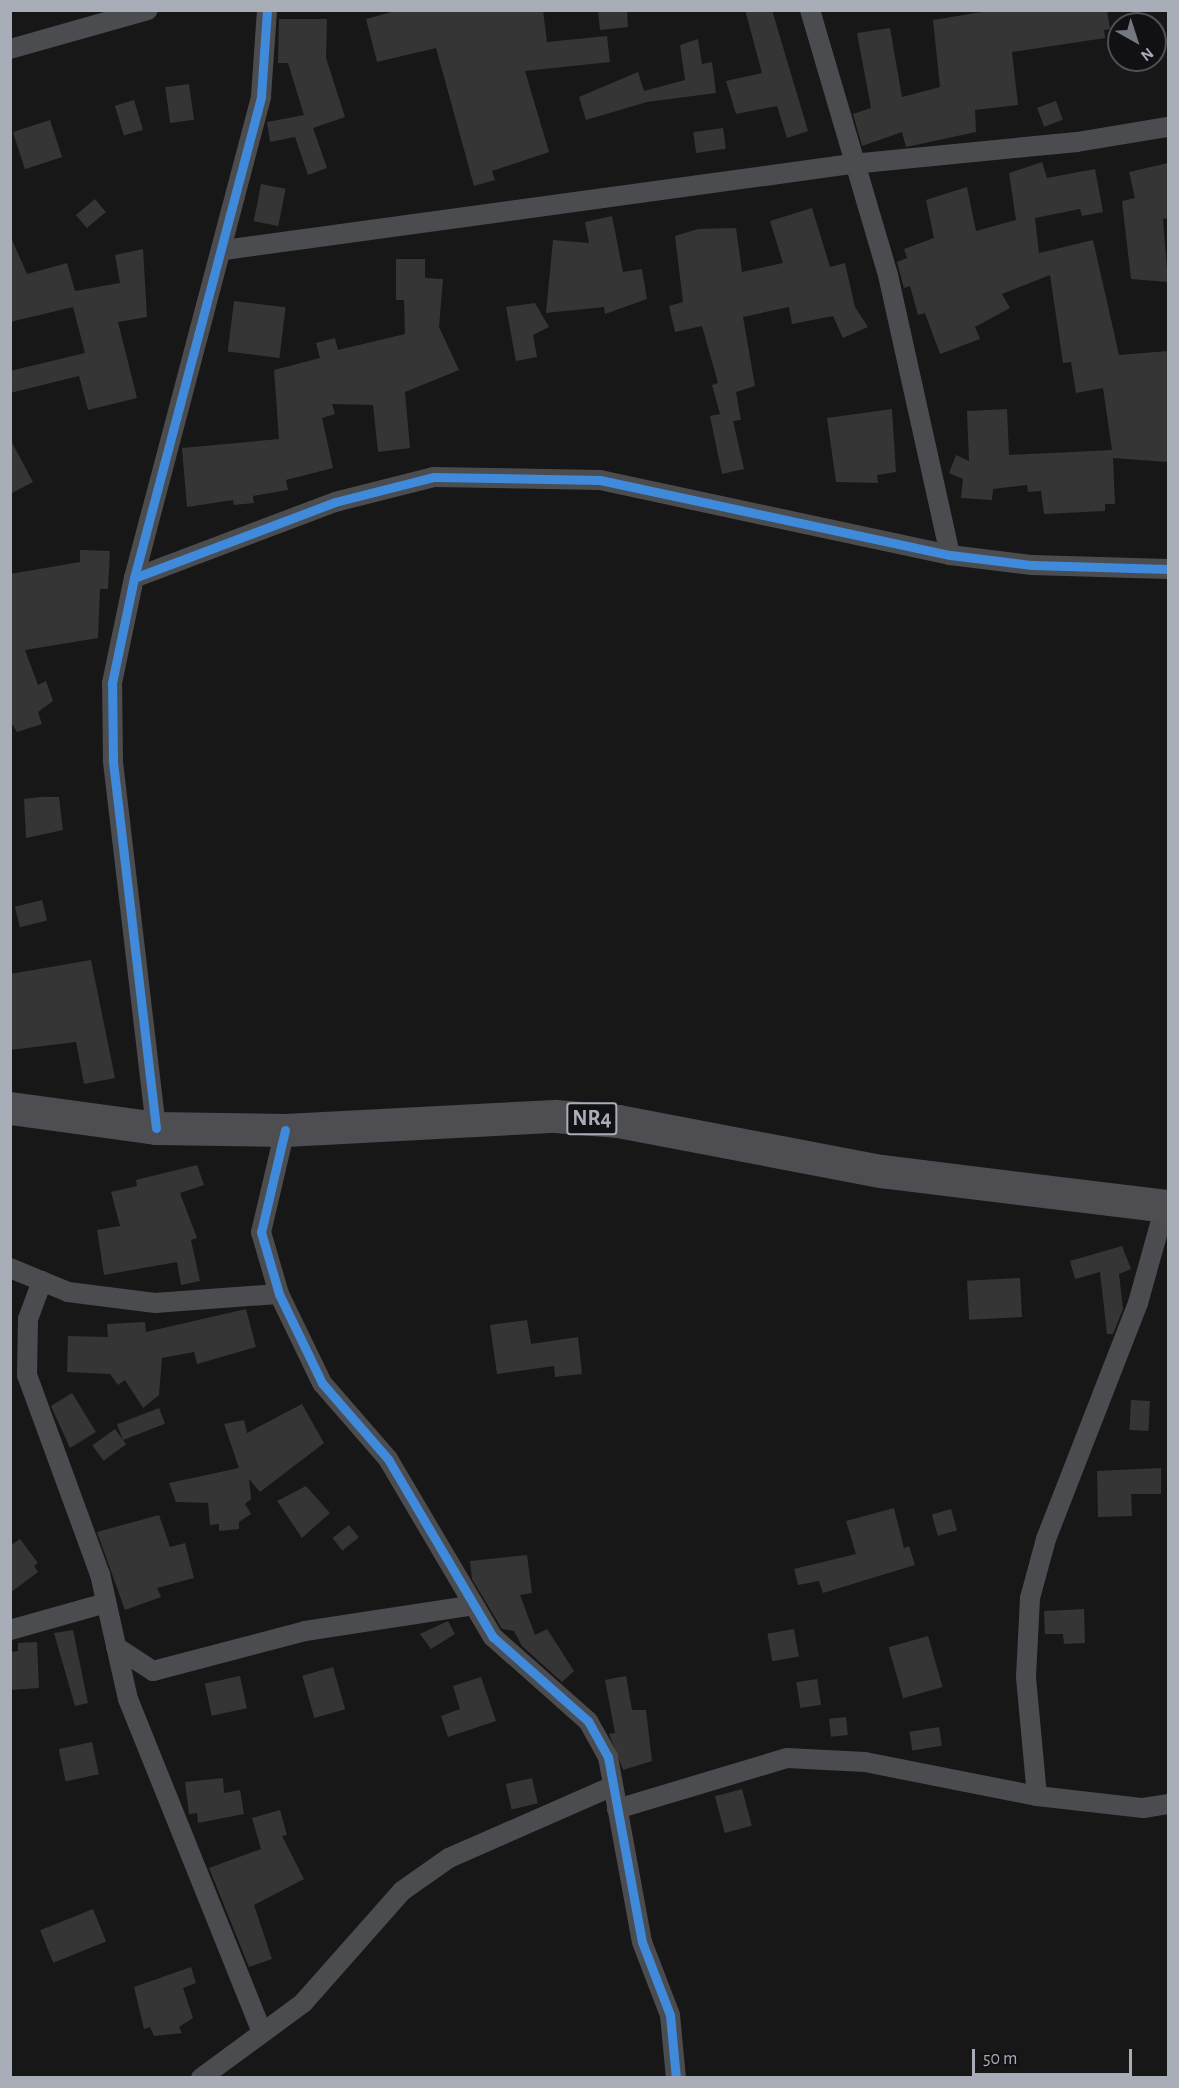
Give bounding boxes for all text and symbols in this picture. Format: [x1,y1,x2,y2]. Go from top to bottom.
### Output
north arrow [1107,12,1167,72]
text: N [1138,45,1156,64]
road number: NR4 [565,1100,619,1138]
scale bar [975,2037,1136,2075]
text: 50 m [983,2050,1017,2068]

